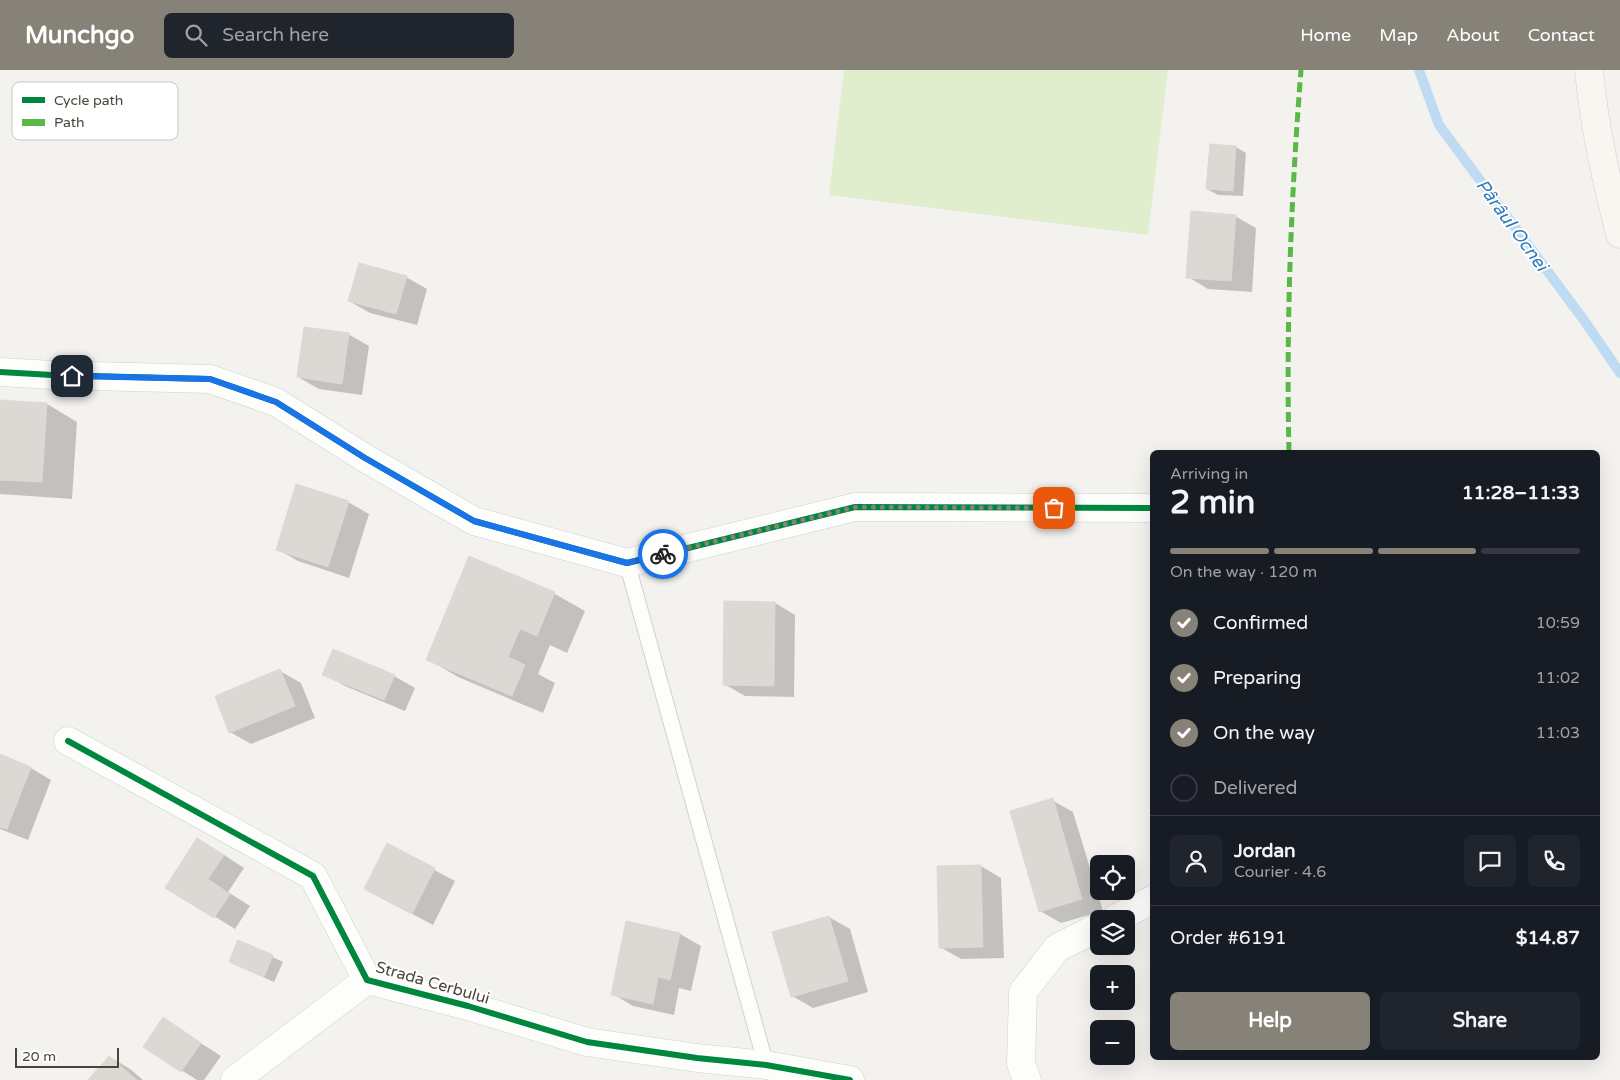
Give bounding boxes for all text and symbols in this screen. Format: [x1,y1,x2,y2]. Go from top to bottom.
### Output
search box [164,13,514,58]
text: Munchgo [25,21,134,50]
icon: search [182,21,210,49]
text: Search here [222,24,329,46]
text: Home [1300,24,1351,46]
text: Map [1379,24,1418,46]
text: About [1446,24,1500,46]
text: Contact [1528,24,1595,46]
legend [12,82,178,140]
text: Cycle path [54,92,123,109]
text: Path [54,114,85,131]
water label: Pârâul Ocnei [1471,175,1554,277]
pin [51,355,93,397]
icon: home [58,362,86,390]
text: Arriving in [1170,464,1248,484]
text: 11:28–11:33 [1462,482,1580,504]
text: 2 min [1170,484,1255,522]
pin [1033,487,1075,529]
icon: bag [1040,494,1068,522]
courier [638,529,688,579]
icon: bike [649,540,677,568]
text: On the way · 120 m [1170,562,1317,582]
icon: check [1170,609,1198,637]
text: Confirmed [1213,612,1308,634]
text: 10:59 [1536,613,1580,633]
icon: check [1170,664,1198,692]
text: Preparing [1213,667,1302,689]
text: 11:02 [1536,668,1580,688]
icon: check [1170,719,1198,747]
text: On the way [1213,722,1315,744]
text: 11:03 [1536,723,1580,743]
text: Delivered [1213,777,1298,799]
button: person [1170,835,1222,887]
button: chat [1464,835,1516,887]
button: phone [1528,835,1580,887]
text: Jordan [1234,840,1296,862]
map controls [1090,855,1135,1065]
button: locate [1090,855,1135,900]
text: Courier · 4.6 [1234,862,1326,882]
button: layers [1090,910,1135,955]
text: Order #6191 [1170,927,1287,949]
text: $14.87 [1516,927,1580,949]
street label: Strada Cerbului [373,957,492,1009]
button: + [1090,965,1135,1010]
button: Help [1170,992,1370,1050]
button: Share [1380,992,1580,1050]
button: − [1090,1020,1135,1065]
scale bar [15,1045,119,1068]
text: 20 m [22,1048,56,1065]

